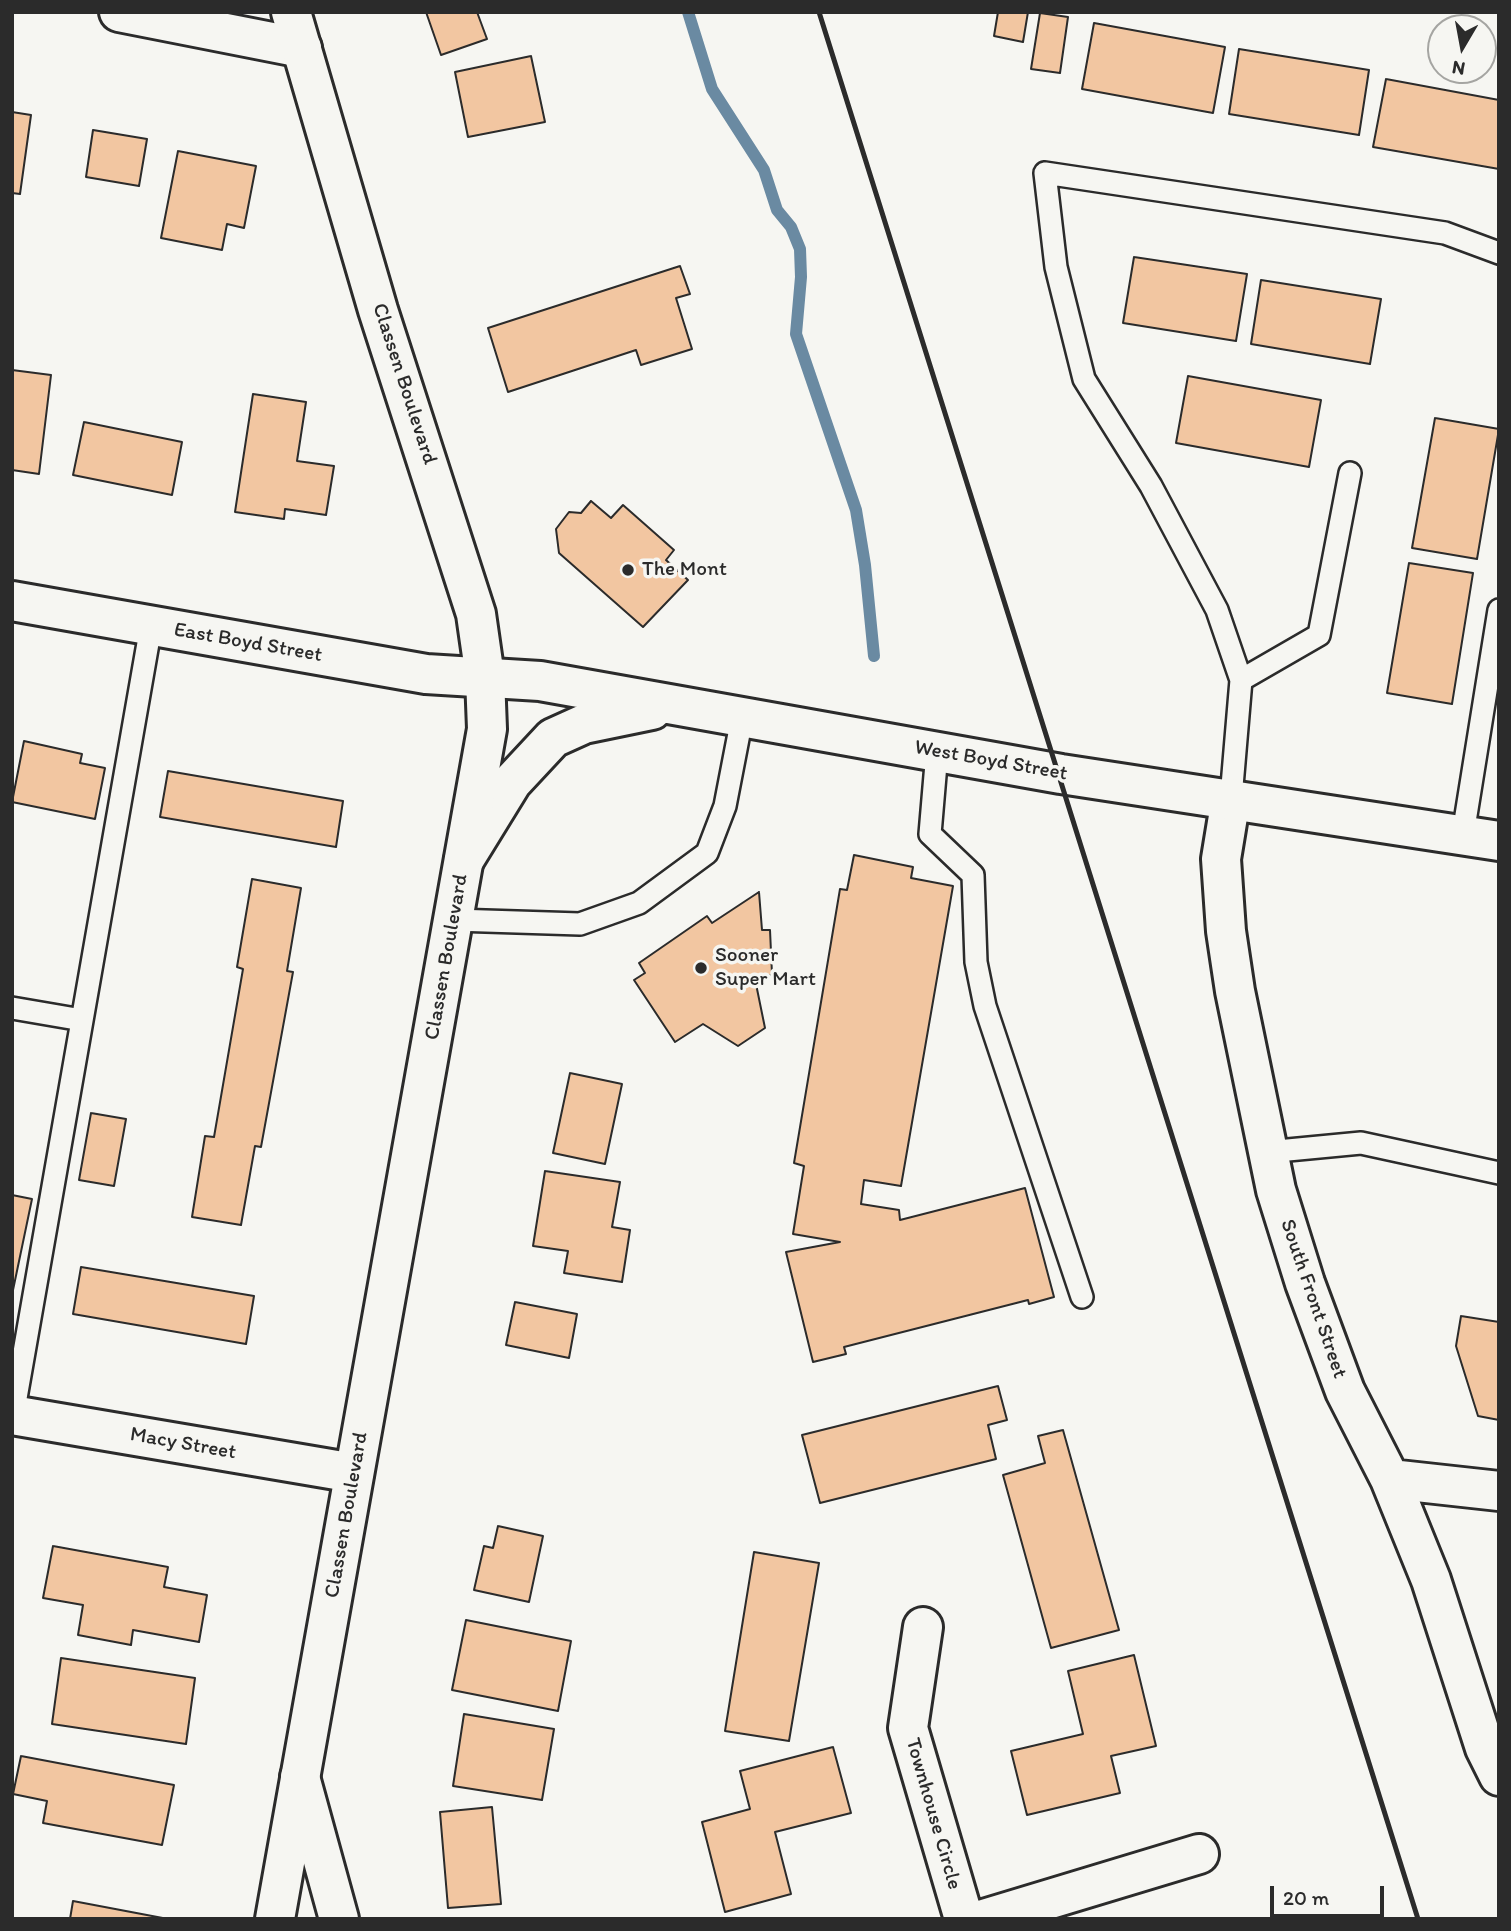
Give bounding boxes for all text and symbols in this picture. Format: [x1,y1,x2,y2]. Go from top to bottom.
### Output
north arrow [1427,14,1497,84]
text: N [1450,56,1467,81]
street label: Classen Boulevard [366,300,442,468]
place label: The Mont [642,557,727,583]
marker: The Mont [620,562,636,578]
street label: East Boyd Street [172,618,324,668]
street label: West Boyd Street [913,735,1069,787]
street label: Classen Boulevard [420,872,474,1042]
place label: Sooner Super Mart [715,943,816,993]
marker: Sooner Super Mart [693,960,709,976]
street label: South Front Street [1274,1216,1352,1382]
street label: Macy Street [128,1422,238,1466]
street label: Classen Boulevard [320,1430,374,1600]
street label: Townhouse Circle [899,1735,967,1893]
scale bar [1273,1871,1387,1915]
text: 20 m [1283,1885,1329,1910]

